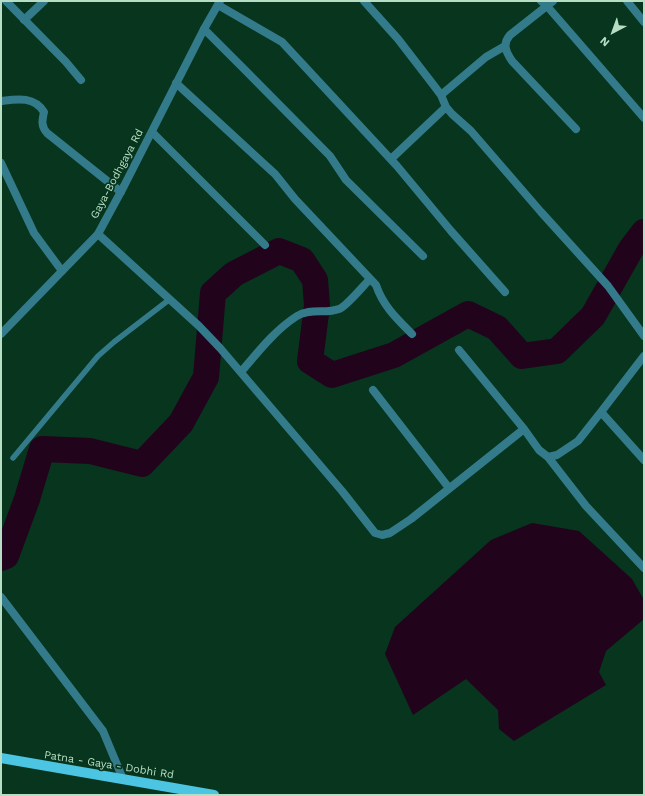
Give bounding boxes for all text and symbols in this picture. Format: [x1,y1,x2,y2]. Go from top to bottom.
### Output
north arrow [593,12,633,52]
text: N [597,34,612,49]
street label: Gaya-Bodhgaya Rd [88,127,146,221]
street label: Patna - Gaya - Dobhi Rd [43,748,175,782]

